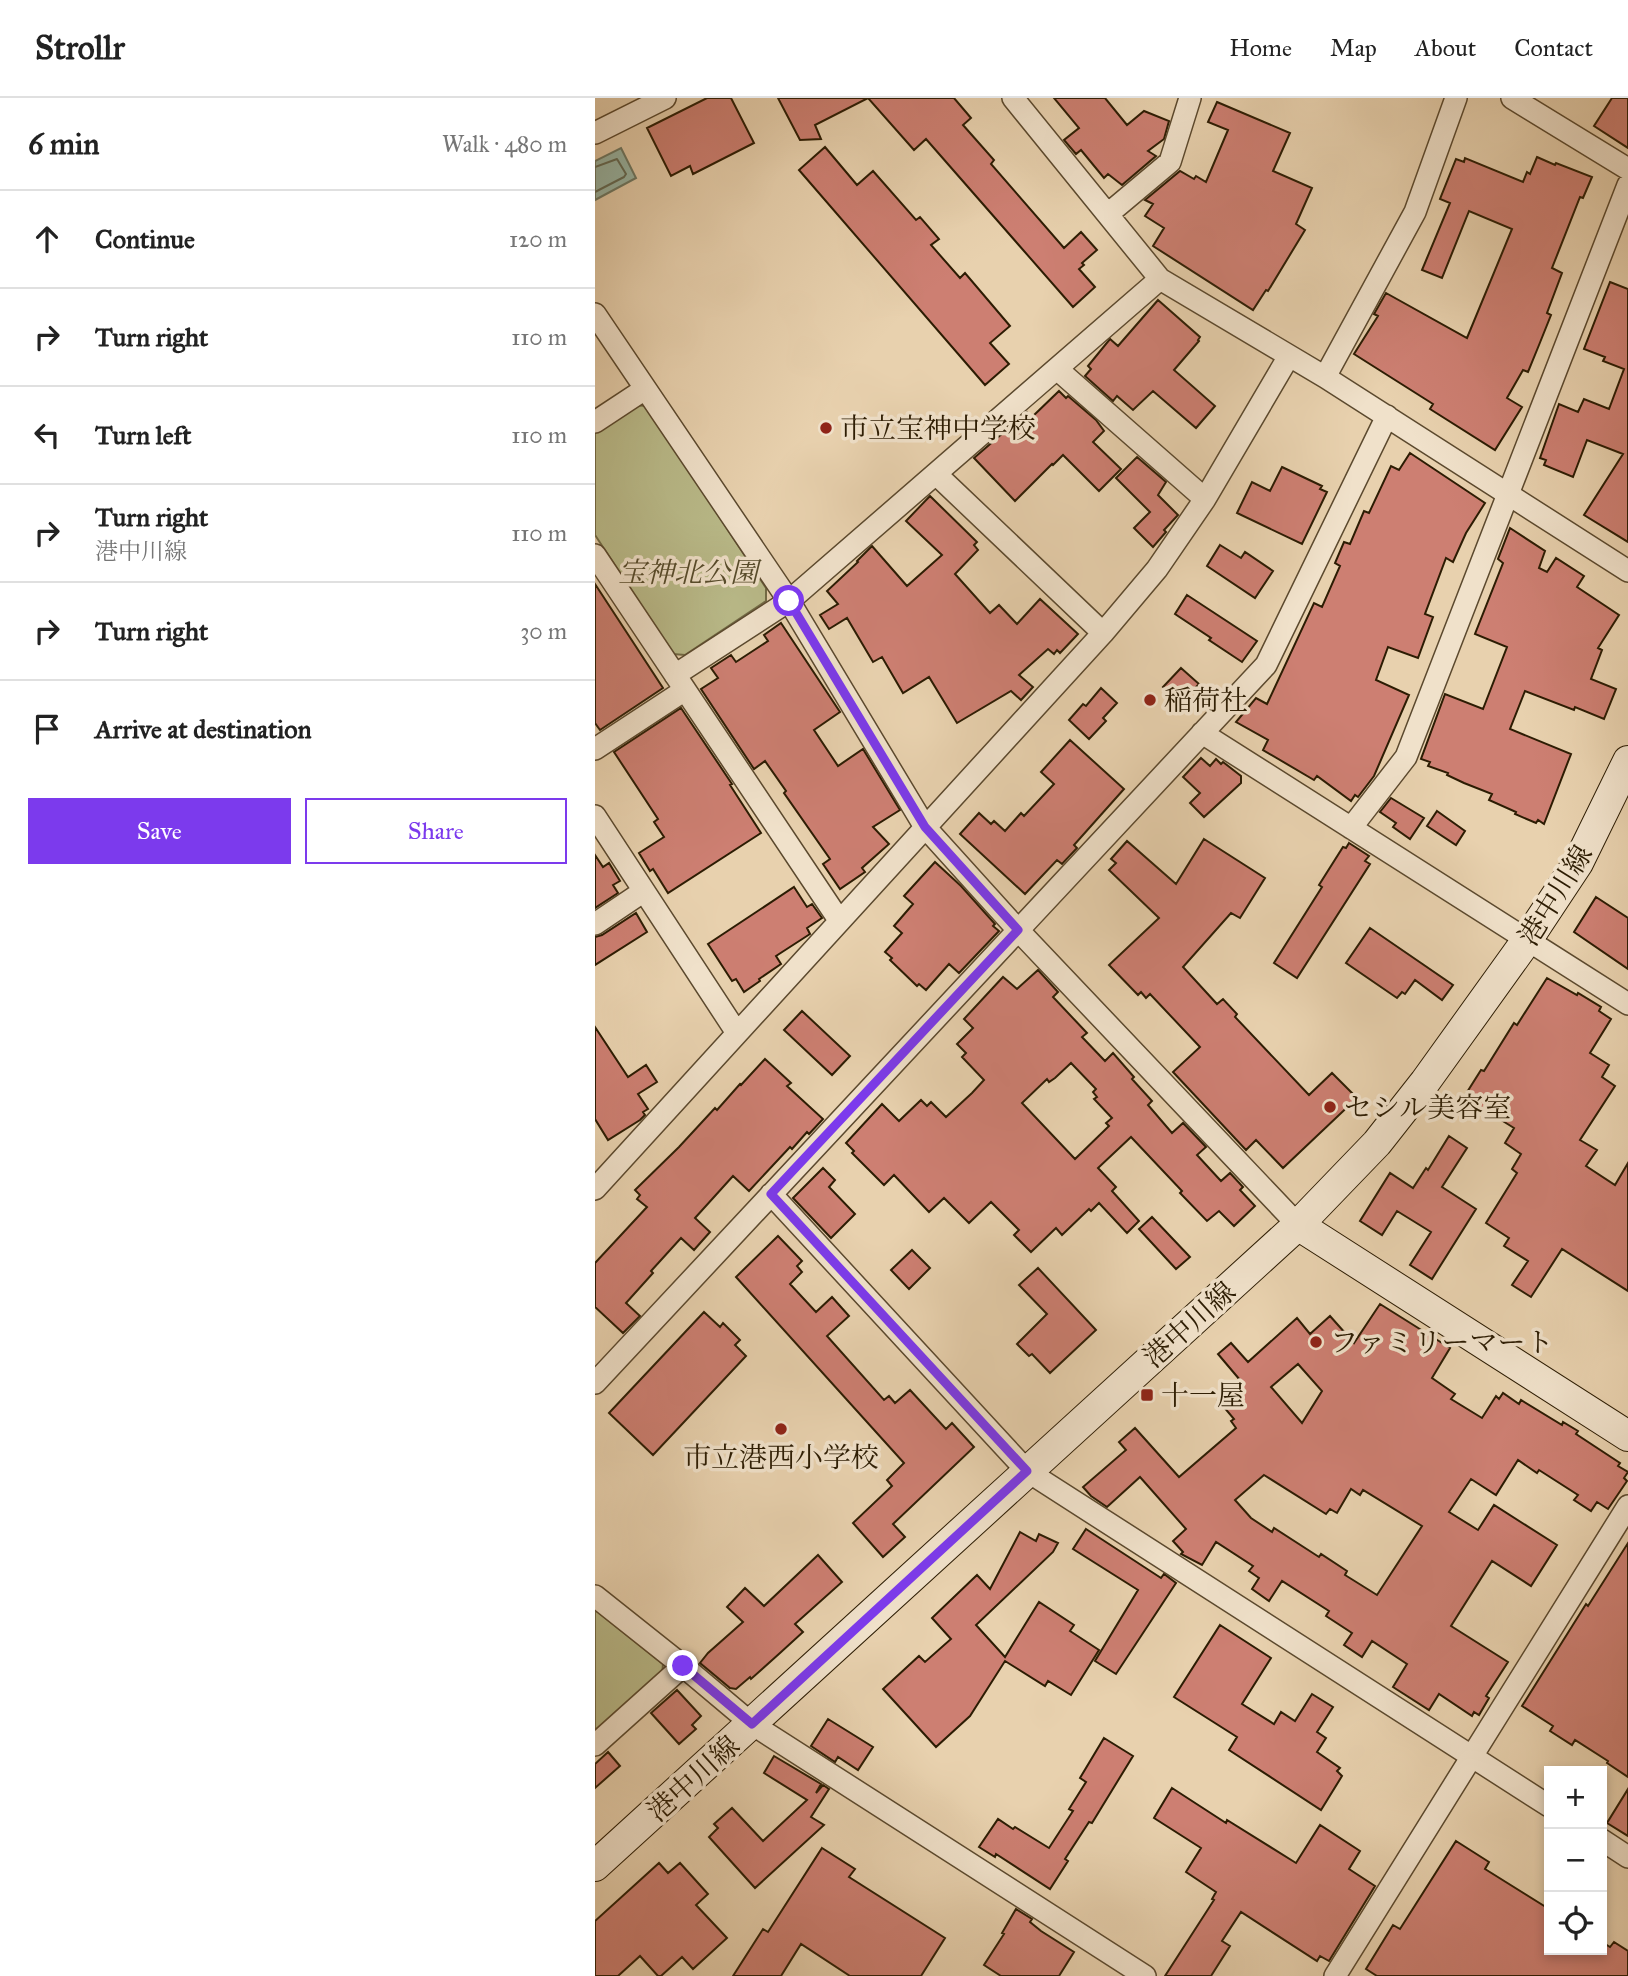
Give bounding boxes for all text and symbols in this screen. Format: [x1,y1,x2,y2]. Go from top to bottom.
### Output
text: Strollr [35,28,125,68]
text: Home [1229,33,1292,63]
text: Map [1330,33,1377,63]
text: About [1415,33,1476,63]
text: Contact [1514,33,1593,63]
text: 6 min [28,126,100,162]
text: Walk · 480 m [442,130,567,158]
icon: ahead [28,220,66,258]
text: Continue [95,223,195,255]
text: 120 m [509,225,567,253]
icon: right [28,318,66,356]
text: Turn right [95,321,208,353]
text: 110 m [511,323,567,351]
place label: 市立宝神中学校 [840,411,1036,446]
icon: left [28,416,66,454]
text: Turn left [95,419,191,451]
marker: 市立宝神中学校 [818,420,834,436]
text: 110 m [511,421,567,449]
text: Turn right [95,501,208,533]
icon: right [28,514,66,552]
text: 110 m [511,519,567,547]
text: 港中川線 [95,537,187,565]
park label: 宝神北公園 [618,555,762,590]
route start [773,585,804,616]
icon: right [28,612,66,650]
text: Turn right [95,615,208,647]
text: 30 m [520,617,567,645]
place label: 稲荷社 [1164,683,1248,718]
marker: 稲荷社 [1142,692,1158,708]
icon: arrive [28,710,66,748]
text: Arrive at destination [95,713,312,745]
button: Save [28,798,291,864]
button: Share [305,798,567,864]
street label: 港中川線 [1511,838,1600,952]
place label: セシル美容室 [1344,1090,1511,1125]
marker: セシル美容室 [1322,1099,1338,1115]
street label: 港中川線 [1136,1274,1243,1375]
place label: ファミリーマート [1330,1325,1553,1360]
marker: ファミリーマート [1308,1334,1324,1350]
place label: 十一屋 [1161,1378,1245,1413]
marker: 十一屋 [1139,1387,1155,1403]
marker: 市立港西小学校 [773,1421,789,1437]
place label: 市立港西小学校 [683,1440,879,1475]
route end [667,1650,698,1681]
street label: 港中川線 [640,1728,747,1829]
map controls [1544,1766,1607,1955]
button: + [1544,1766,1607,1829]
button: − [1544,1829,1607,1892]
button: locate [1544,1892,1607,1955]

